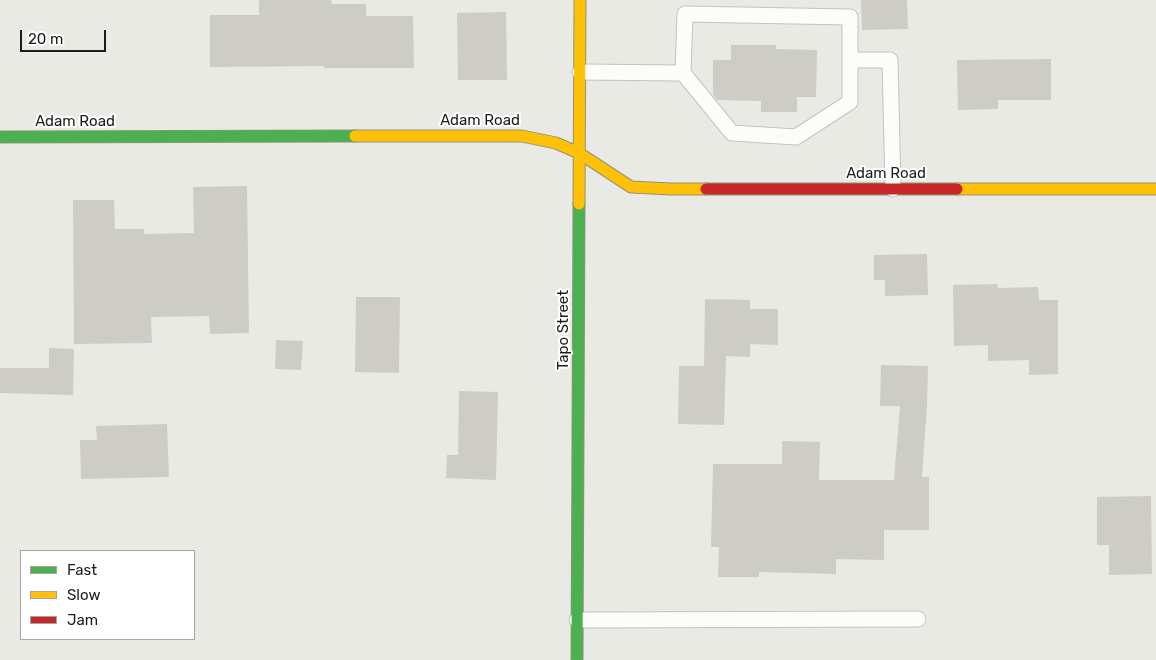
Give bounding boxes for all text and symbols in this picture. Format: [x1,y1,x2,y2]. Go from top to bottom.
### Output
scale bar [22,20,109,52]
text: 20 m [28,30,63,48]
street label: Adam Road [440,112,520,130]
street label: Adam Road [35,113,115,131]
street label: Adam Road [846,165,926,183]
street label: Tapo Street [555,290,573,370]
legend [20,550,195,640]
text: Fast [67,561,97,579]
text: Slow [67,586,100,604]
text: Jam [67,611,98,629]

